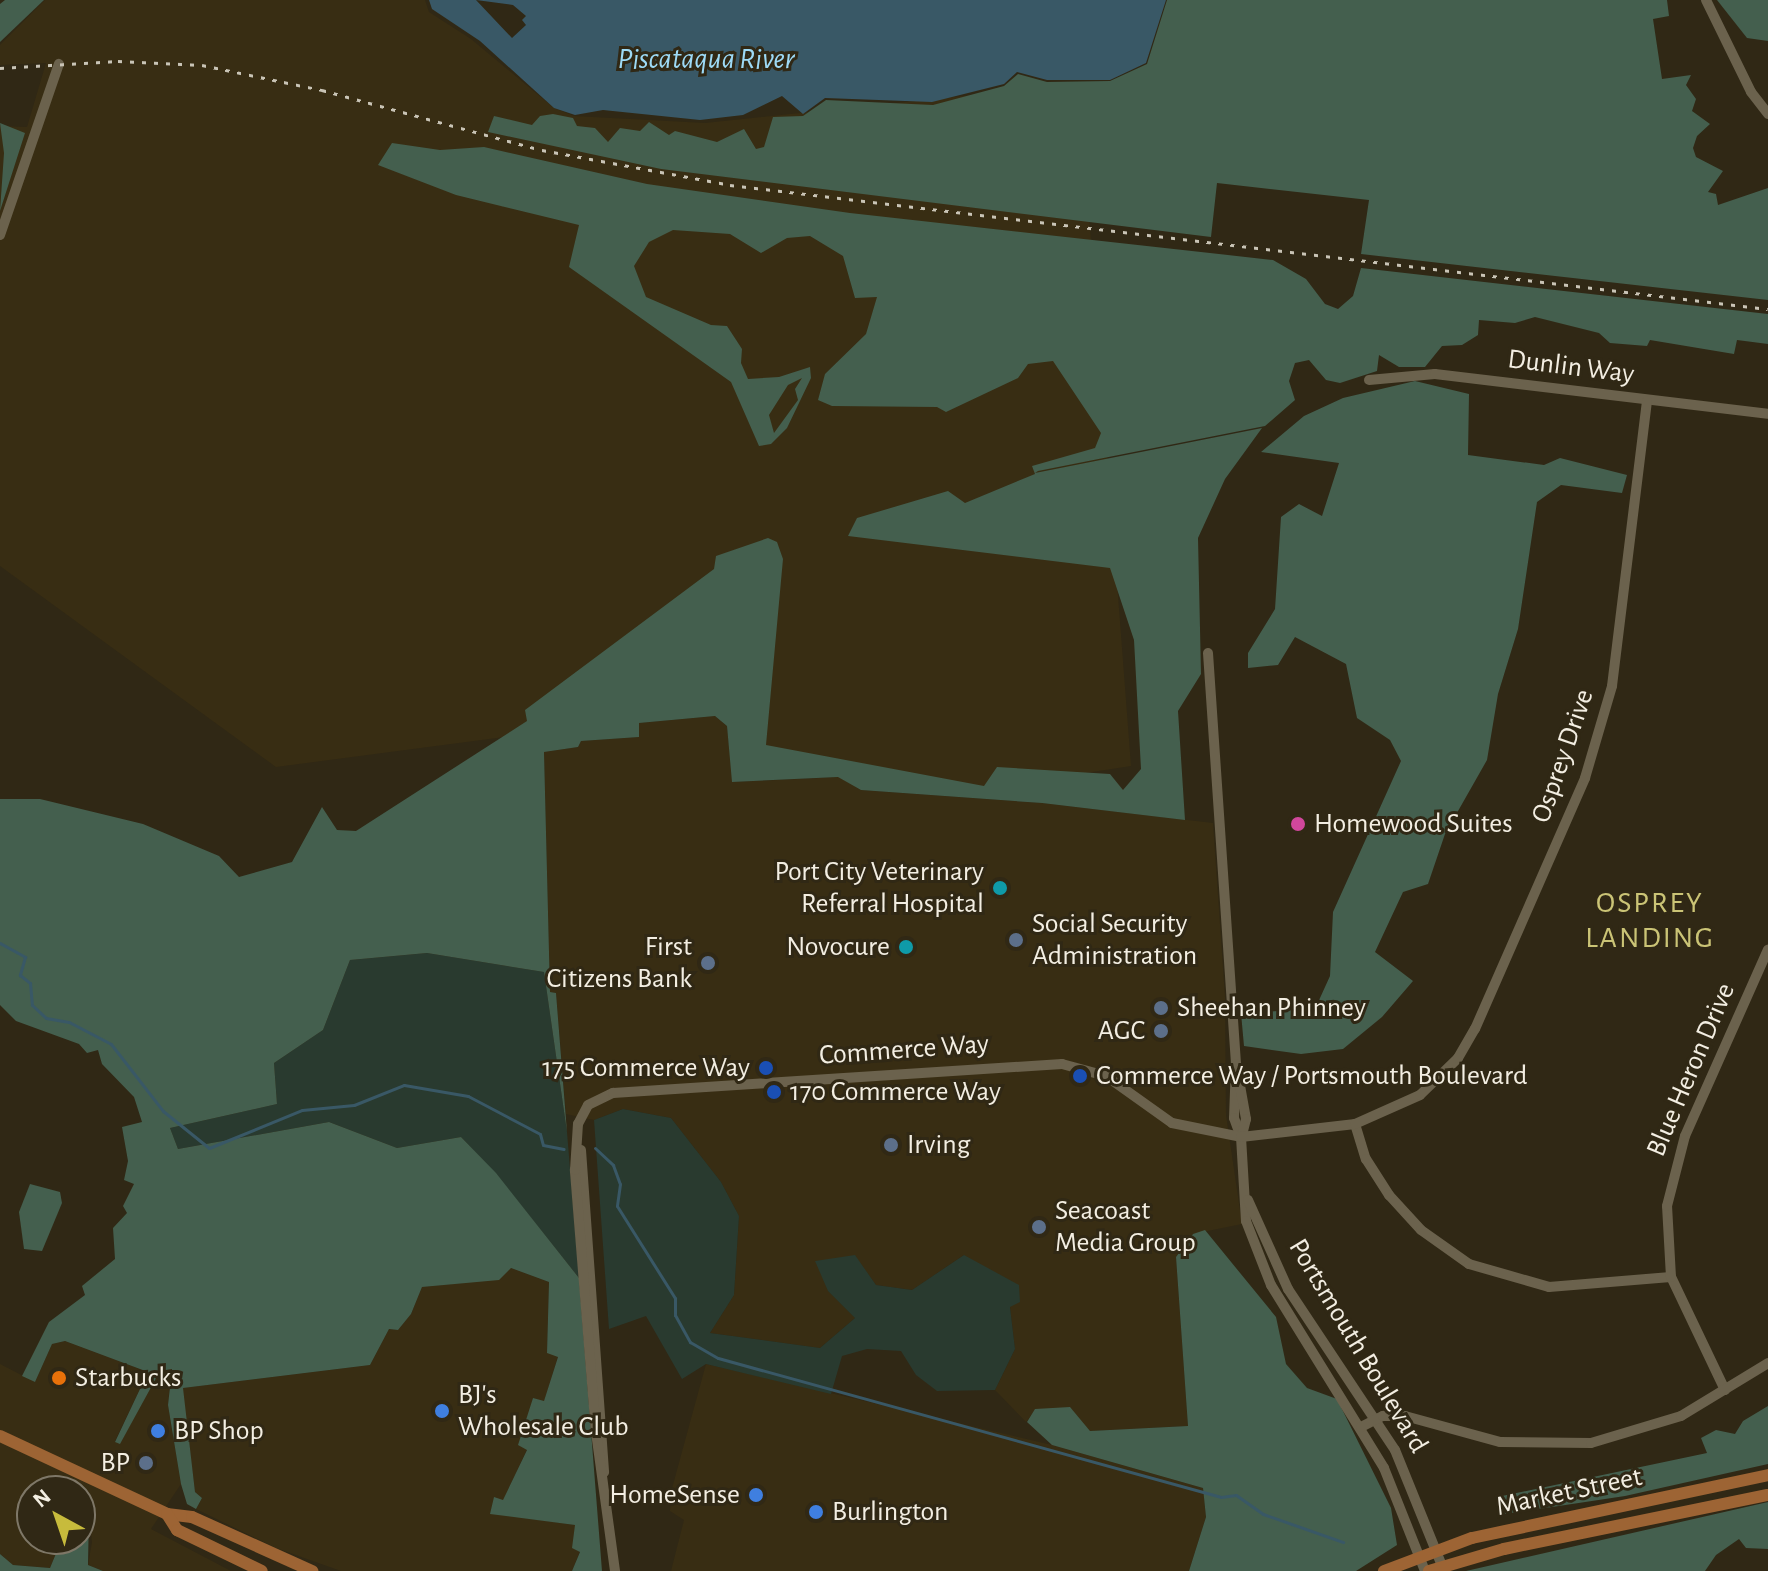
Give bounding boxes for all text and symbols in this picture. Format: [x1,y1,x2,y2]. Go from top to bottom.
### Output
water label: Piscataqua River [617,41,795,77]
street label: Dunlin Way [1506,343,1636,391]
street label: Osprey Drive [1525,685,1601,827]
place label: Homewood Suites [1314,807,1513,841]
marker: Homewood Suites [1289,815,1307,833]
place label: Port City Veterinary Referral Hospital [775,855,984,921]
marker: Port City Veterinary Referral Hospital [991,879,1009,897]
district label: OSPREY LANDING [1585,885,1715,956]
place label: Social Security Administration [1032,907,1197,973]
place label: First Citizens Bank [547,930,692,996]
place label: Novocure [786,930,890,964]
marker: Social Security Administration [1007,931,1025,949]
marker: Novocure [897,938,915,956]
marker: First Citizens Bank [699,954,717,972]
street label: Blue Heron Drive [1639,978,1743,1162]
place label: Sheehan Phinney [1177,991,1366,1025]
marker: Sheehan Phinney [1152,999,1170,1017]
place label: AGC [1098,1014,1145,1048]
marker: AGC [1152,1022,1170,1040]
street label: Commerce Way [818,1027,990,1073]
place label: 175 Commerce Way [542,1051,750,1085]
marker: 175 Commerce Way [757,1059,775,1077]
place label: Commerce Way / Portsmouth Boulevard [1096,1059,1527,1093]
marker: Commerce Way / Portsmouth Boulevard [1071,1067,1089,1085]
place label: 170 Commerce Way [790,1075,1001,1109]
marker: 170 Commerce Way [765,1083,783,1101]
place label: Irving [907,1128,970,1162]
marker: Irving [882,1136,900,1154]
place label: Seacoast Media Group [1055,1194,1196,1260]
marker: Seacoast Media Group [1030,1218,1048,1236]
street label: Portsmouth Boulevard [1281,1233,1435,1459]
place label: Starbucks [75,1361,181,1395]
marker: Starbucks [50,1369,68,1387]
place label: BJ's Wholesale Club [458,1378,629,1444]
marker: BJ's Wholesale Club [433,1402,451,1420]
place label: BP Shop [174,1414,264,1448]
marker: BP Shop [149,1422,167,1440]
place label: BP [100,1446,130,1480]
marker: BP [137,1454,155,1472]
street label: Market Street [1493,1460,1645,1524]
north arrow [16,1475,96,1555]
place label: HomeSense [609,1478,740,1512]
text: N [29,1485,55,1511]
marker: HomeSense [747,1486,765,1504]
place label: Burlington [832,1495,948,1529]
marker: Burlington [807,1503,825,1521]

